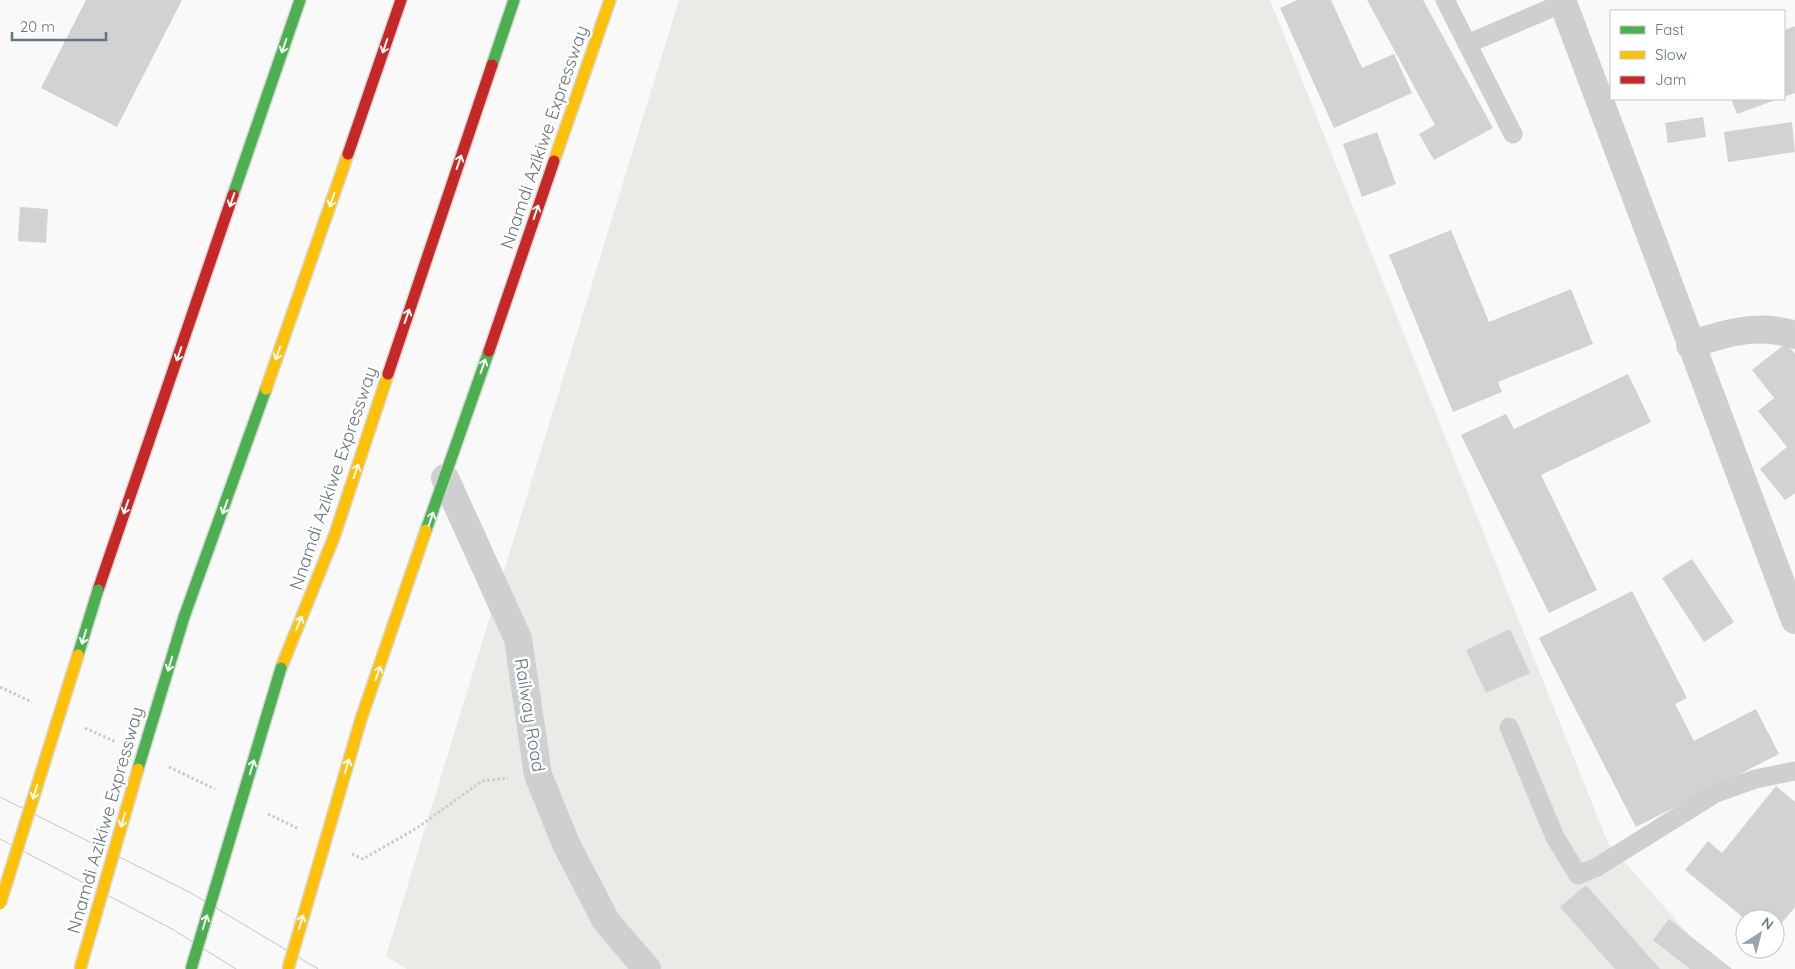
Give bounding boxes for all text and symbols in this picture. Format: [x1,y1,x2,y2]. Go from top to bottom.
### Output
scale bar [12,10,106,42]
legend [1610,10,1785,100]
text: 20 m [20,17,55,36]
text: Fast [1655,20,1684,39]
street label: Nnamdi Azikiwe Expressway [495,22,593,252]
one-way arrow [279,38,288,53]
one-way arrow [380,38,389,53]
text: Slow [1655,45,1687,64]
text: Jam [1655,70,1686,89]
one-way arrow [455,155,464,171]
one-way arrow [327,191,336,207]
one-way arrow [226,192,236,208]
one-way arrow [532,205,541,220]
one-way arrow [403,309,412,325]
one-way arrow [174,345,183,361]
one-way arrow [273,345,283,361]
one-way arrow [479,358,488,374]
street label: Nnamdi Azikiwe Expressway [284,363,382,593]
one-way arrow [351,463,361,479]
one-way arrow [121,499,131,515]
one-way arrow [220,499,229,514]
one-way arrow [426,512,436,528]
one-way arrow [295,616,304,631]
one-way arrow [78,628,88,644]
one-way arrow [164,656,174,672]
street label: Railway Road [510,656,550,774]
one-way arrow [373,665,383,681]
street label: Nnamdi Azikiwe Expressway [62,704,148,936]
one-way arrow [247,759,257,775]
one-way arrow [343,759,353,775]
one-way arrow [30,783,40,799]
one-way arrow [117,811,127,827]
north arrow [1735,909,1785,959]
text: N [1758,913,1777,934]
one-way arrow [297,914,307,930]
one-way arrow [201,915,210,931]

